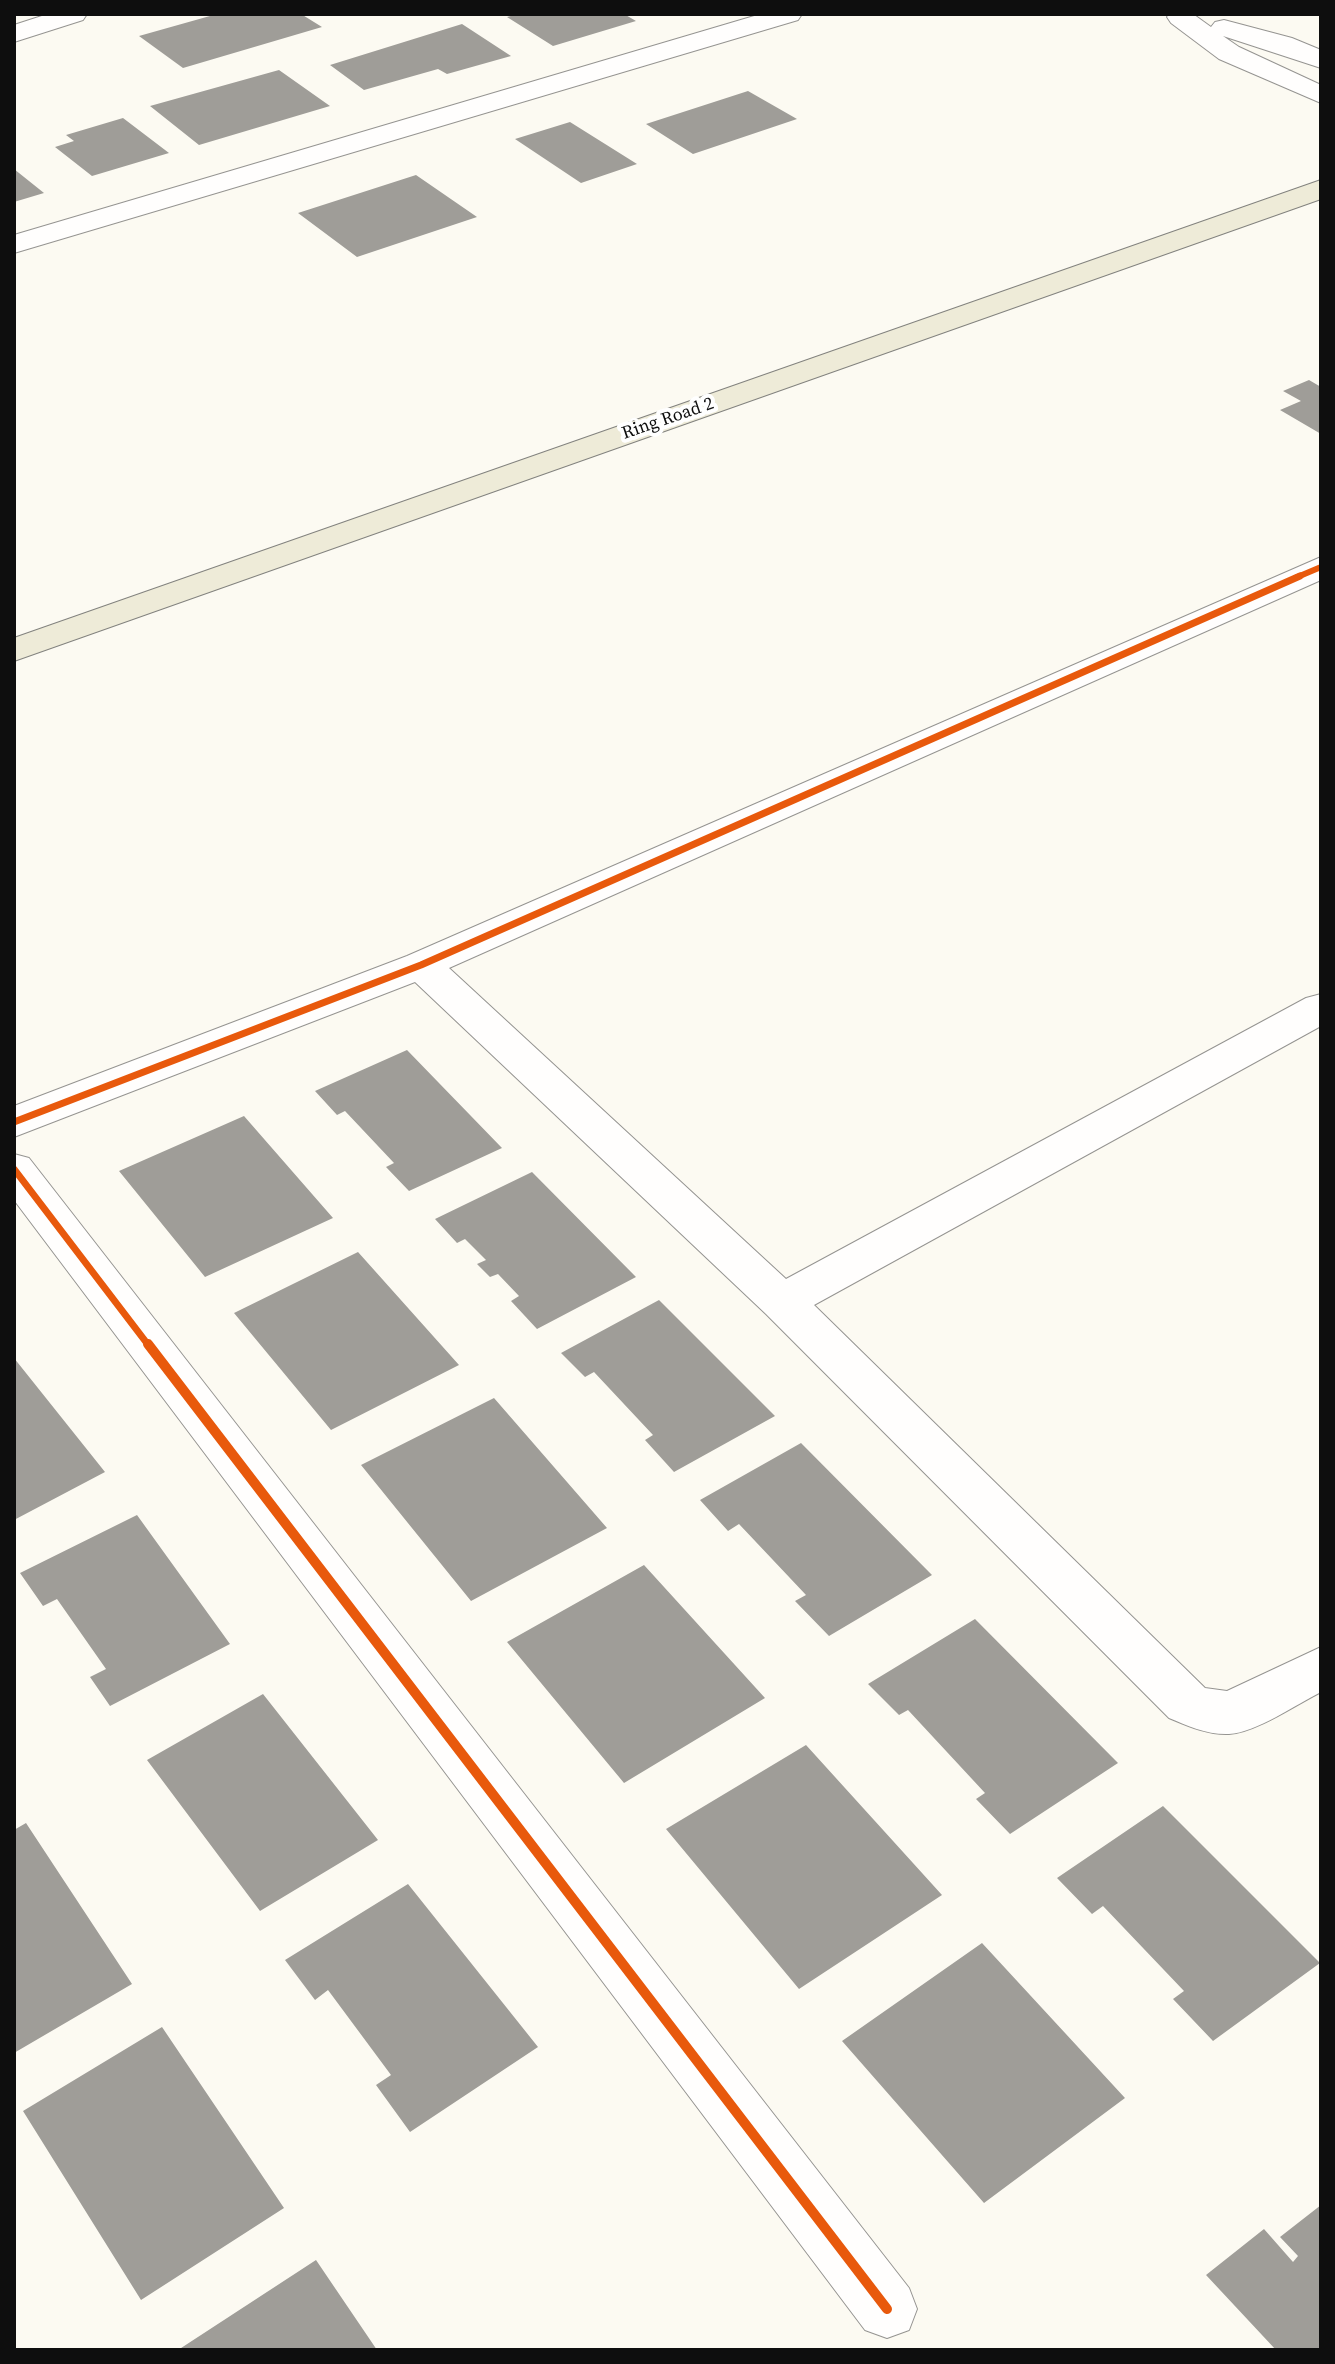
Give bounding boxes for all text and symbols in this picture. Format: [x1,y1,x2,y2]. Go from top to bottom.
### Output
street label: Ring Road 2 [619,393,717,445]

